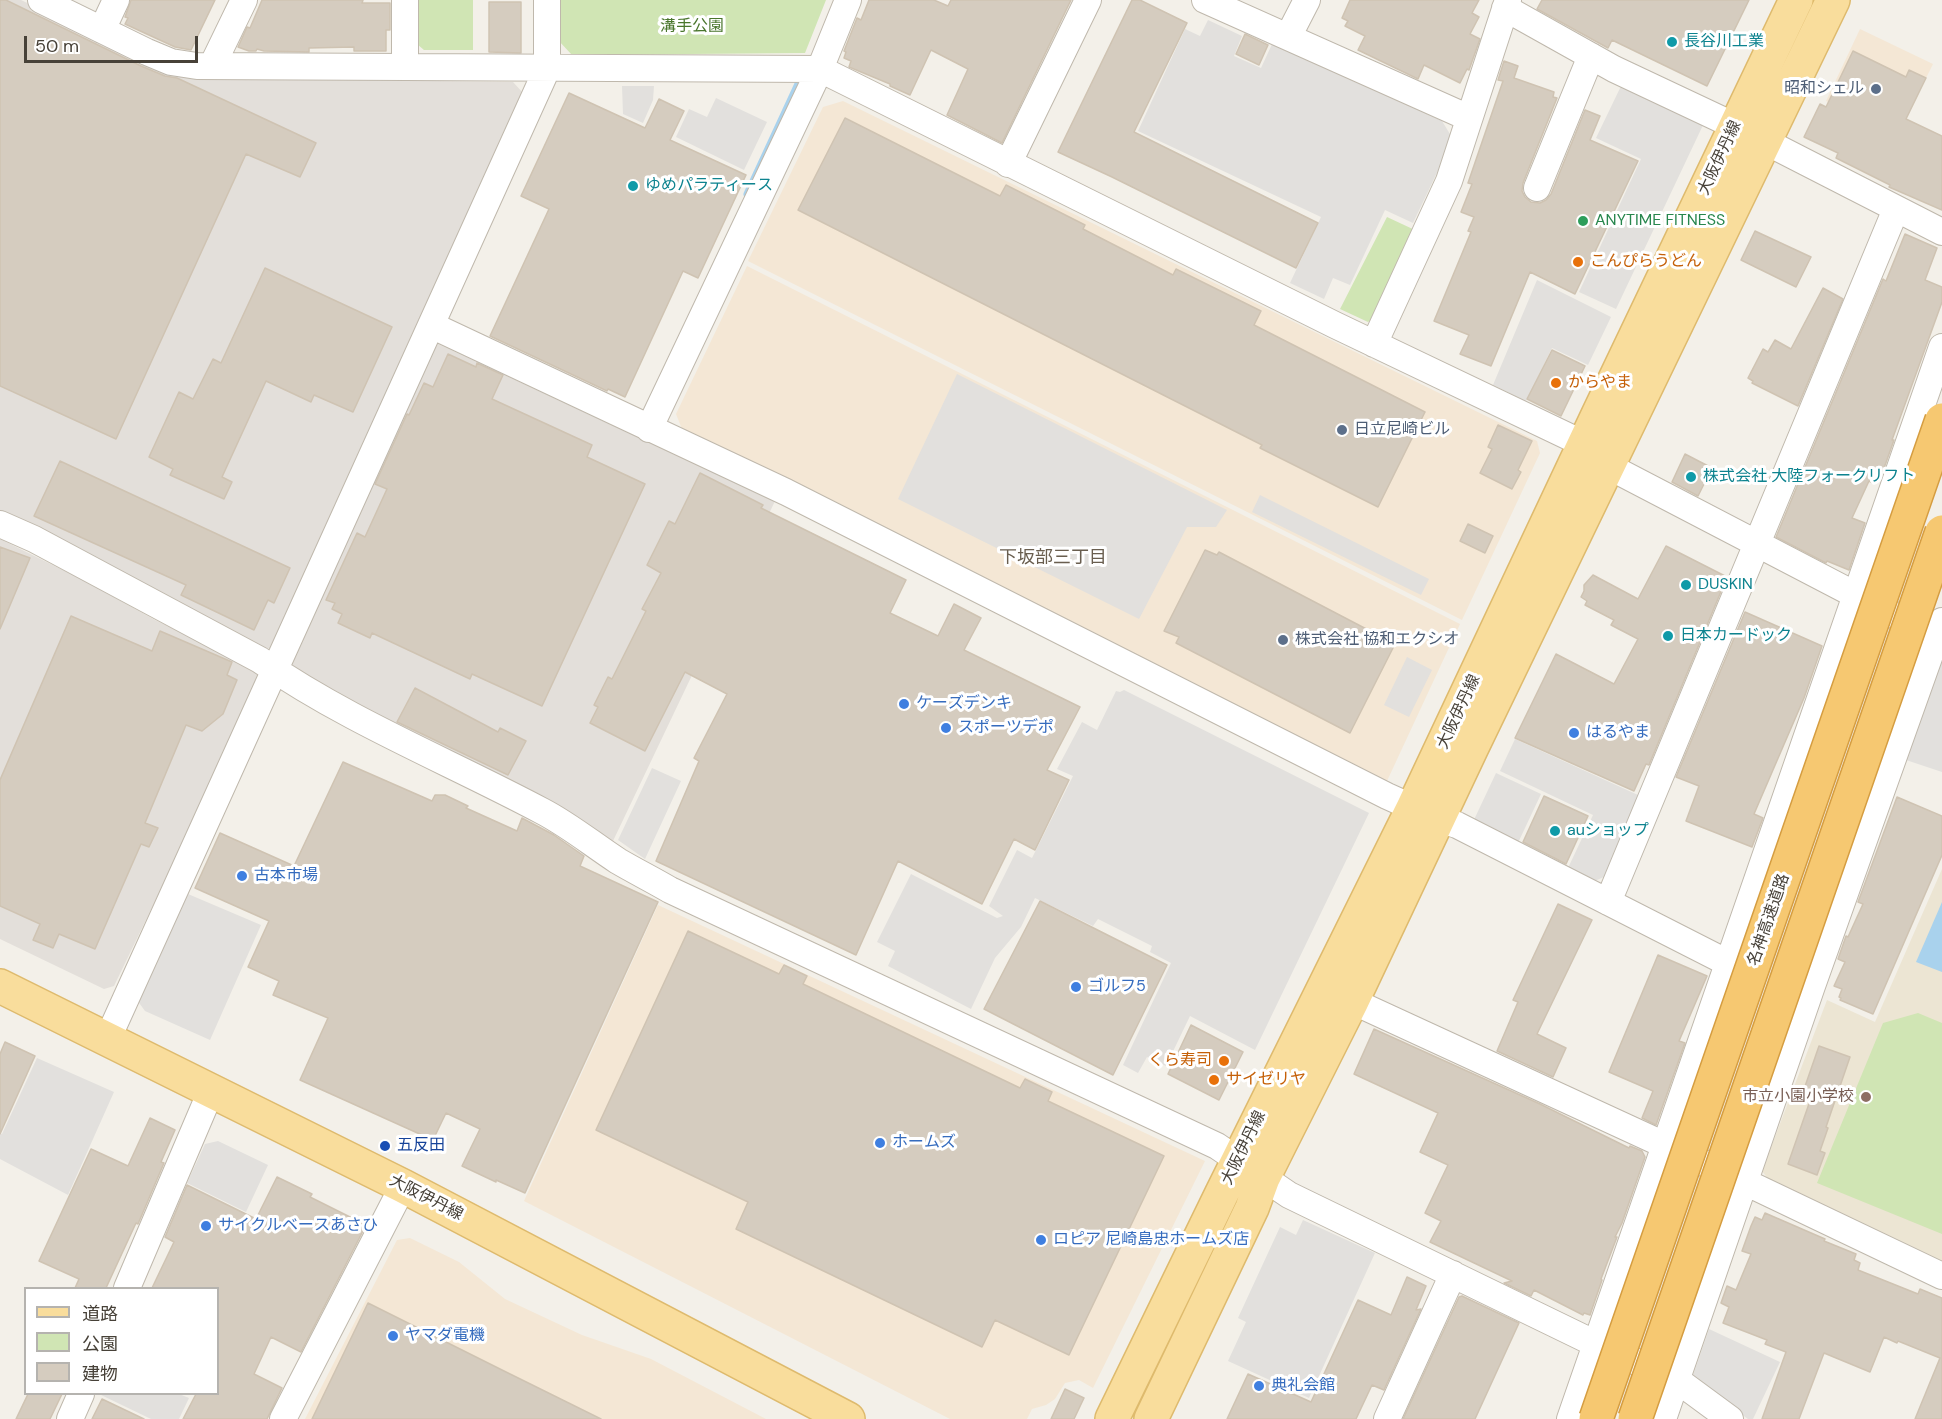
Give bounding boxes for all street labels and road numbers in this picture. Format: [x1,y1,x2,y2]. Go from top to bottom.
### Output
street label: 大阪伊丹線 [1694,118,1746,198]
street label: 大阪伊丹線 [1433,672,1485,752]
street label: 名神高速道路 [1744,871,1794,969]
street label: 大阪伊丹線 [1218,1108,1270,1188]
street label: 大阪伊丹線 [386,1171,466,1225]

